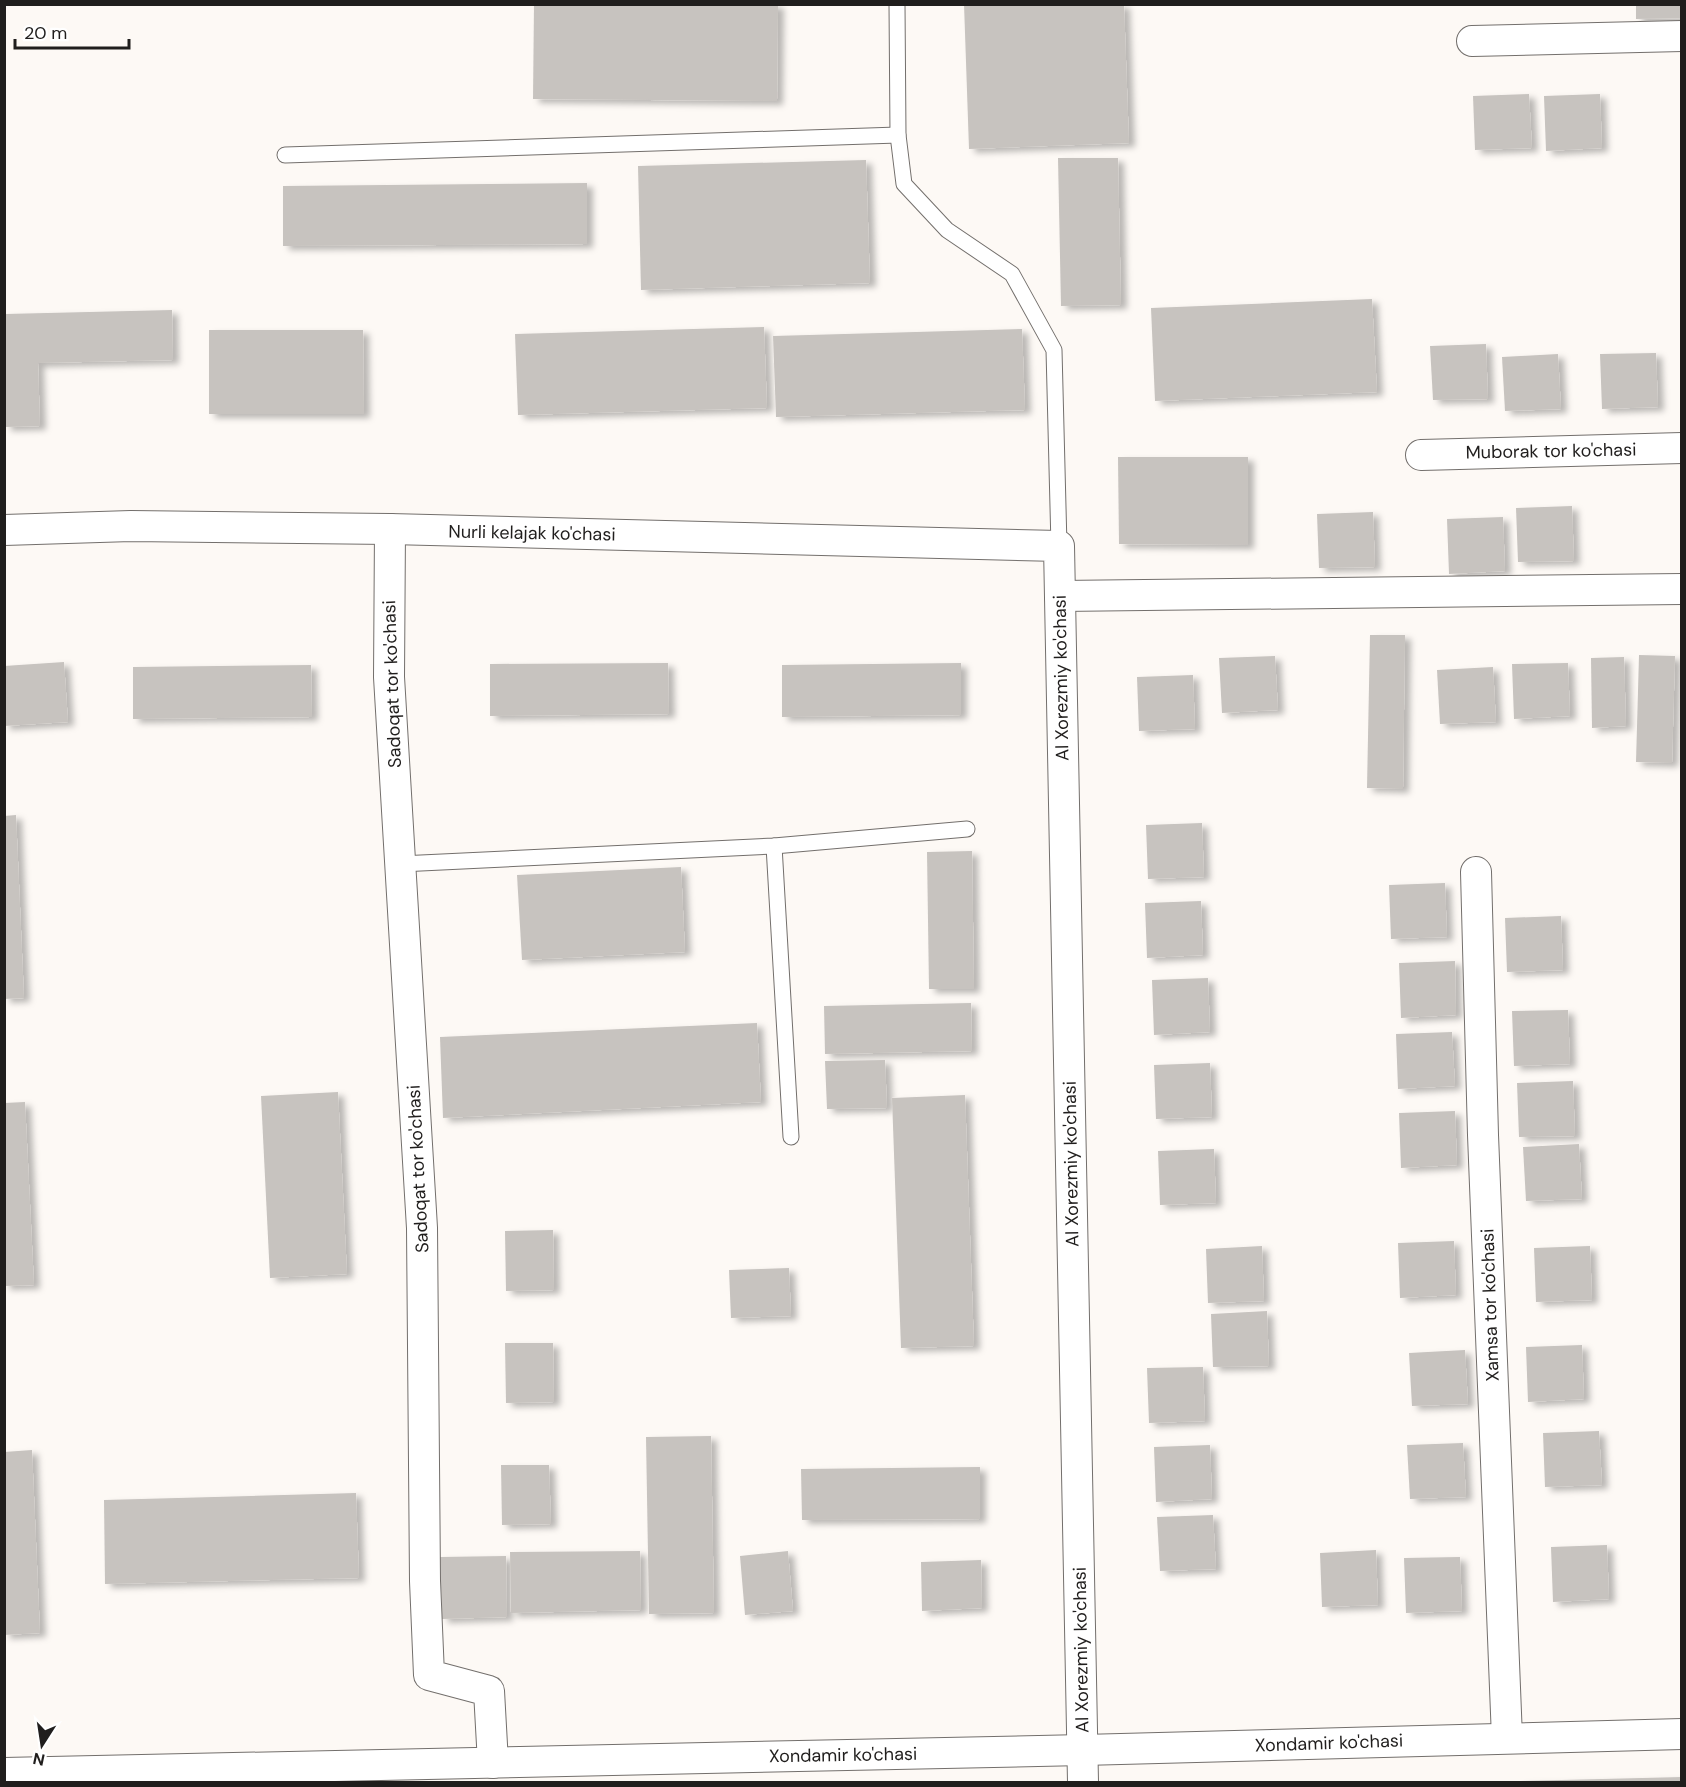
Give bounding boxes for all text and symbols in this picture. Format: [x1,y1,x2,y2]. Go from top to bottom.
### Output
scale bar [15,12,129,50]
text: 20 m [24,21,67,45]
street label: Muborak tor ko'chasi [1465,438,1637,464]
street label: Nurli kelajak ko'chasi [448,520,616,546]
street label: Al Xorezmiy ko'chasi [1048,595,1074,761]
street label: Sadoqat tor ko'chasi [377,600,407,768]
street label: Al Xorezmiy ko'chasi [1058,1081,1084,1247]
street label: Sadoqat tor ko'chasi [402,1084,434,1254]
street label: Xamsa tor ko'chasi [1475,1228,1505,1382]
street label: Al Xorezmiy ko'chasi [1068,1567,1094,1733]
north arrow [12,1715,72,1775]
street label: Xondamir ko'chasi [1254,1728,1404,1758]
street label: Xondamir ko'chasi [769,1742,917,1768]
text: N [31,1748,47,1771]

